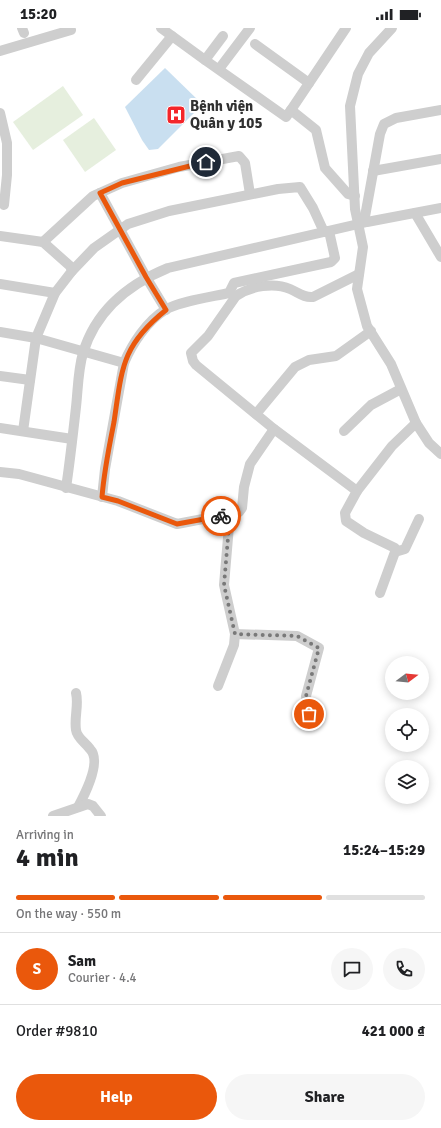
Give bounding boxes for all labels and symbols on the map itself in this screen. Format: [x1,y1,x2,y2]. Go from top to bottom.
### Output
place label: Bệnh viện Quân y 105 [190,97,263,132]
hospital icon: Bệnh viện Quân y 105 [165,104,187,126]
pin [189,145,223,179]
courier [201,496,241,536]
north arrow [385,656,429,700]
pin [292,697,326,731]

